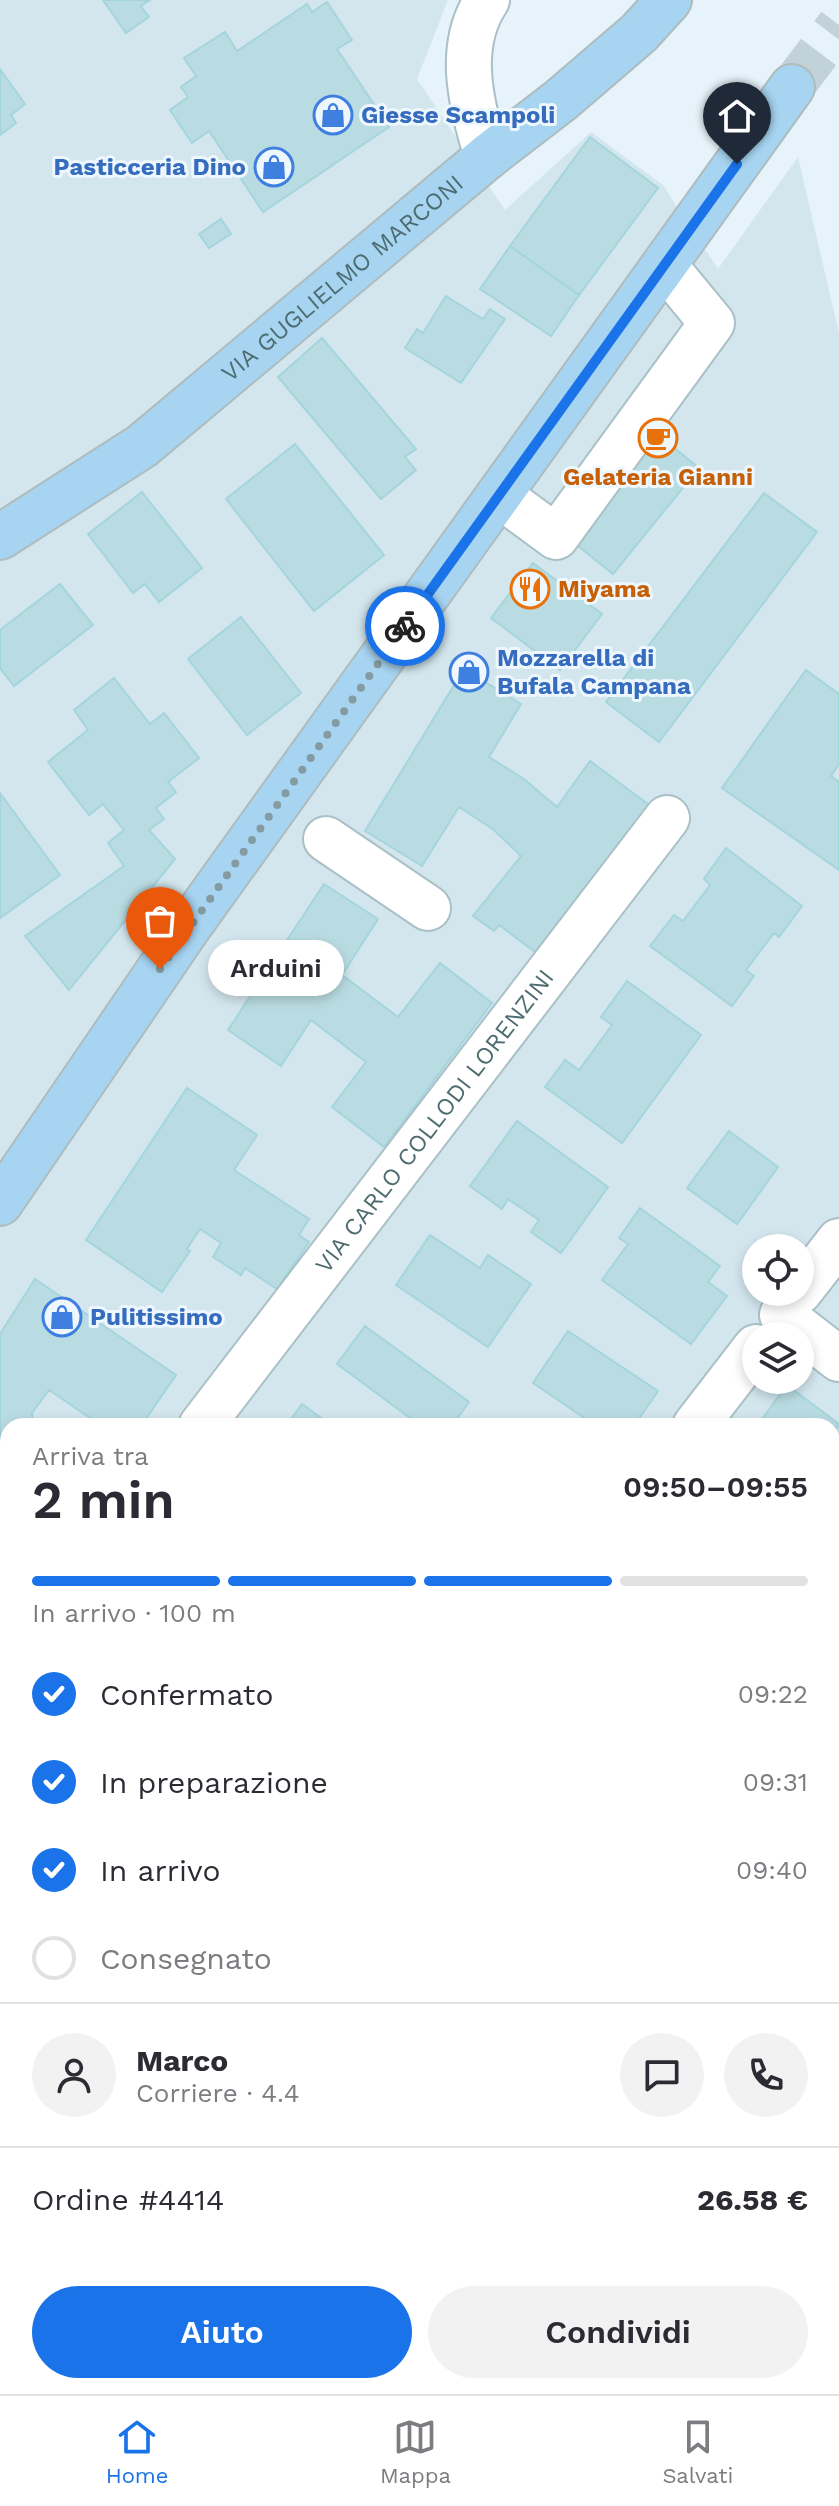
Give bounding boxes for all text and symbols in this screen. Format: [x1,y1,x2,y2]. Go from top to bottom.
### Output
pin [703,82,771,164]
shop icon: Giesse Scampoli [312,94,354,136]
icon: home [715,94,759,138]
place label: Giesse Scampoli [361,101,555,129]
shop icon: Pasticceria Dino [253,146,295,188]
place label: Pasticceria Dino [53,153,246,181]
street label: VIA GUGLIELMO MARCONI [216,169,469,387]
cafe icon: Gelateria Gianni [637,417,679,459]
place label: Gelateria Gianni [563,463,753,491]
restaurant icon: Miyama [509,568,551,610]
place label: Miyama [558,575,651,603]
courier [365,586,445,666]
icon: bike [383,604,427,648]
place label: Mozzarella di Bufala Campana [497,644,691,700]
shop icon: Mozzarella di Bufala Campana [448,651,490,693]
pin [126,887,194,969]
icon: bag [138,899,182,943]
callout: Arduini [208,941,344,997]
text: Arduini [230,953,322,983]
street label: VIA CARLO COLLODI LORENZINI [309,964,560,1278]
map controls [742,1234,814,1394]
button: locate [742,1234,814,1306]
shop icon: Pulitissimo [41,1296,83,1338]
place label: Pulitissimo [90,1303,223,1331]
button: layers [742,1322,814,1394]
text: Arriva tra [32,1441,149,1471]
text: 09:50–09:55 [623,1469,808,1504]
text: 2 min [32,1470,175,1531]
text: In arrivo · 100 m [32,1598,236,1628]
icon: check [32,1672,76,1716]
text: Confermato [100,1677,273,1712]
text: 09:22 [738,1679,808,1709]
icon: check [32,1760,76,1804]
text: In preparazione [100,1765,328,1800]
text: 09:31 [743,1767,808,1797]
icon: check [32,1848,76,1892]
text: In arrivo [100,1853,221,1888]
text: 09:40 [736,1855,808,1885]
text: Consegnato [100,1941,272,1976]
button: person [32,2033,116,2117]
button: chat [620,2033,704,2117]
button: phone [724,2033,808,2117]
text: Marco [136,2043,228,2078]
text: Corriere · 4.4 [136,2078,300,2108]
text: Ordine #4414 [32,2182,224,2217]
text: 26.58 € [697,2182,808,2217]
button: Aiuto [32,2286,412,2378]
button: Condividi [428,2286,808,2378]
tab: Home [106,2415,169,2488]
tab: Mappa [380,2415,451,2488]
tab: Salvati [662,2415,733,2488]

